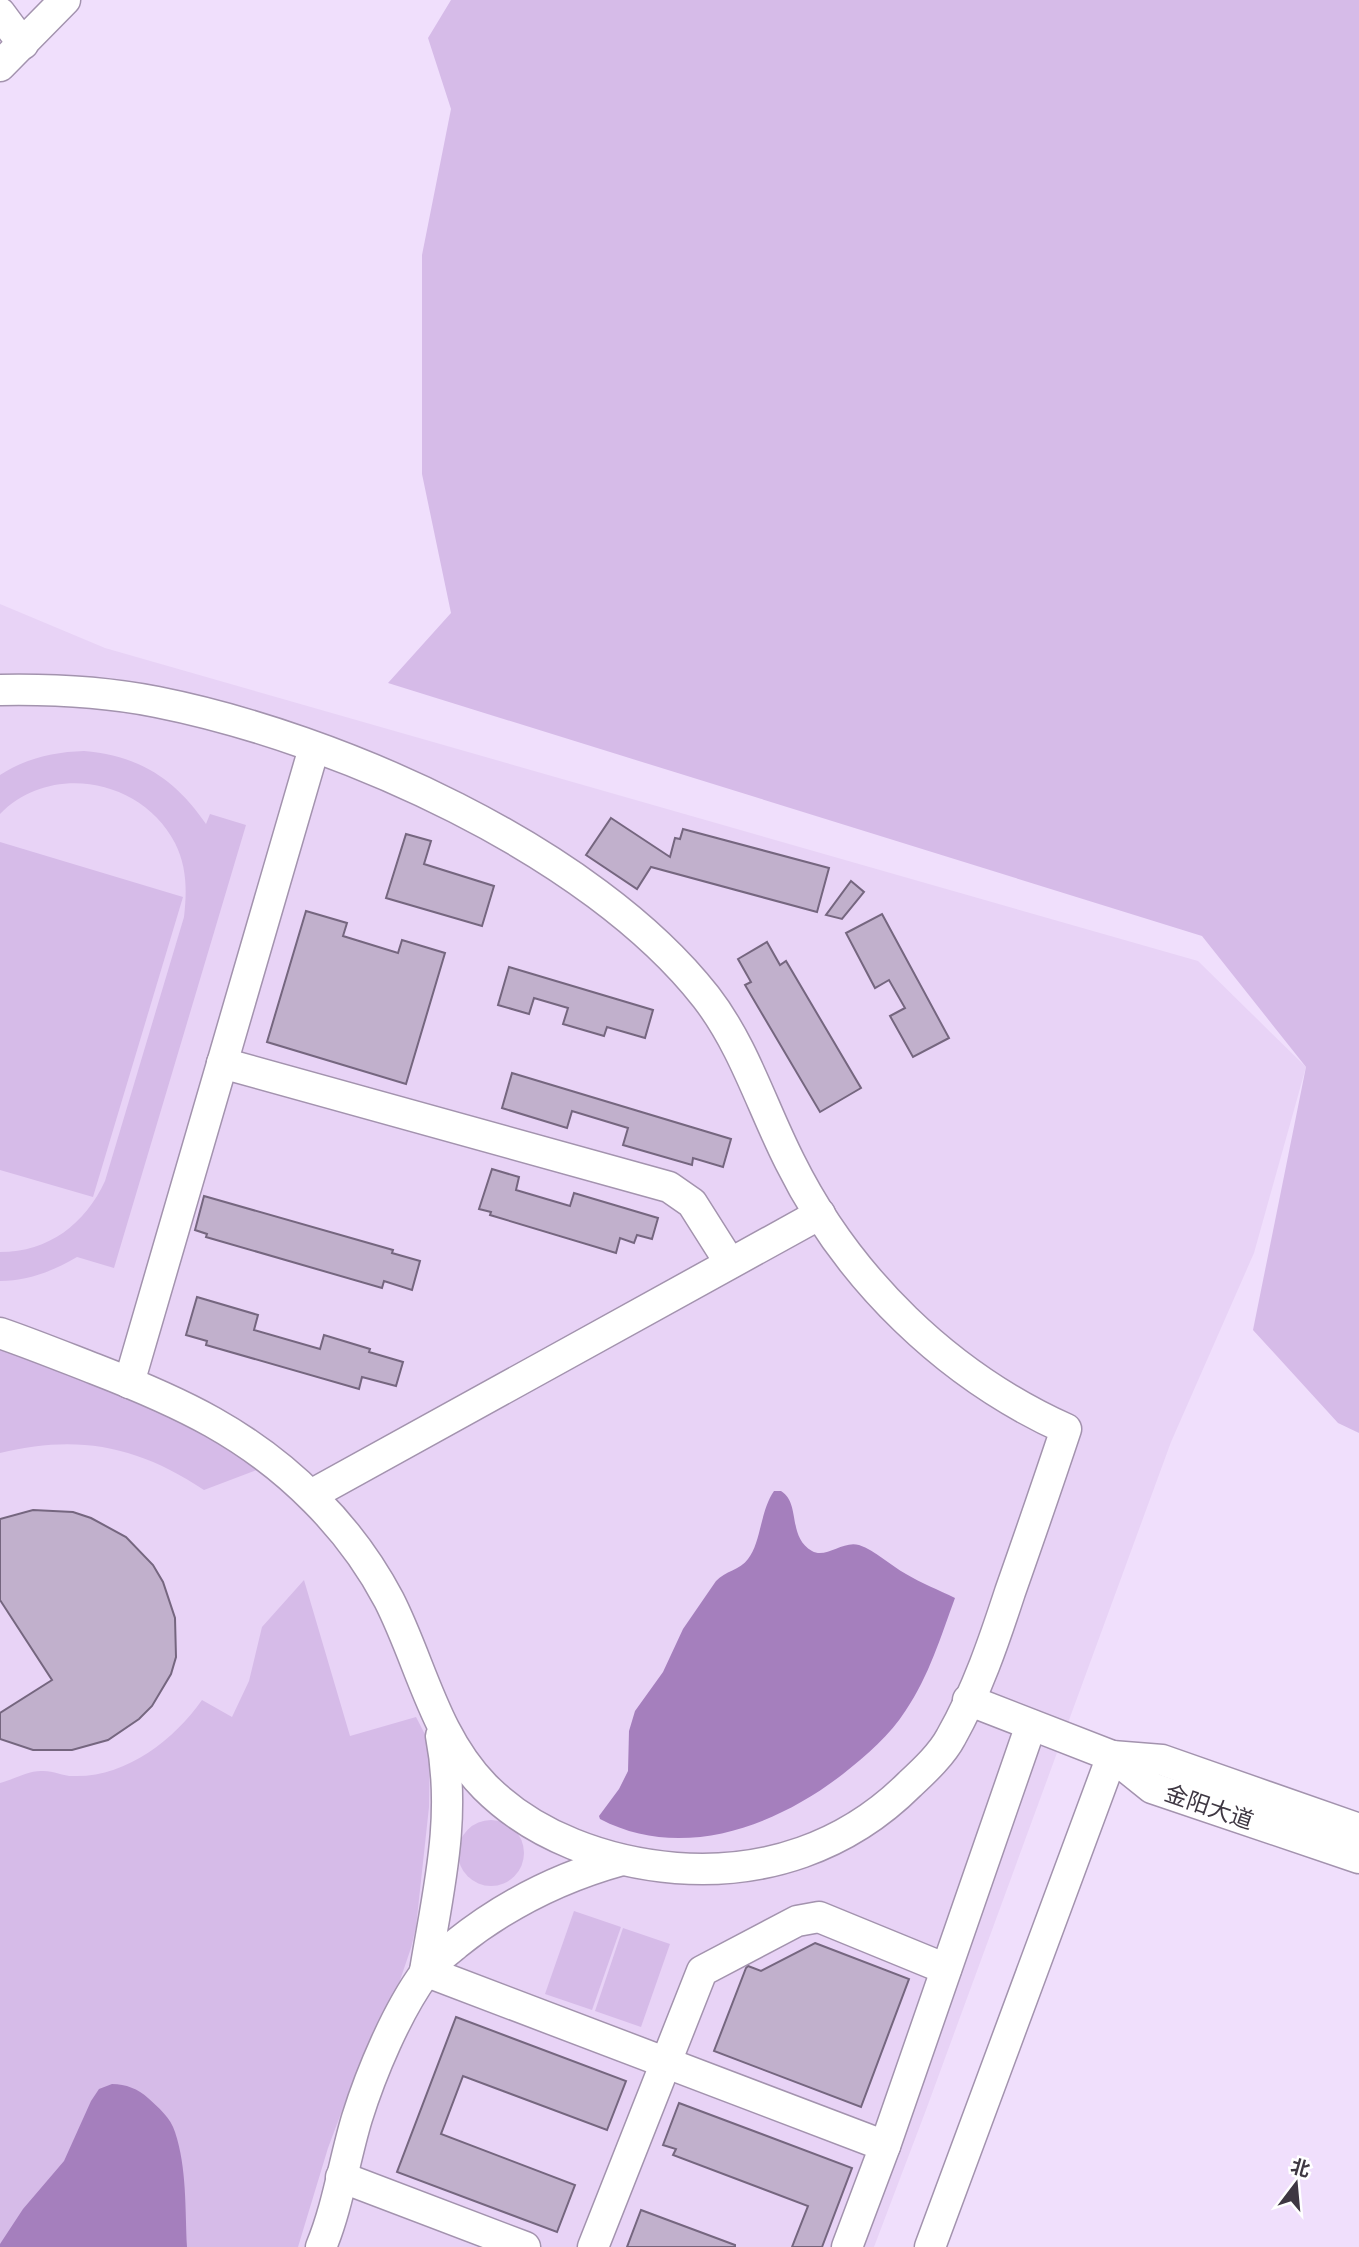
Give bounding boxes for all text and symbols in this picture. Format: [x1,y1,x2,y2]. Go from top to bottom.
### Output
street label: 金阳大道 [1161,1780,1257,1834]
north arrow [1261,2149,1331,2219]
text: 北 [1289,2155,1313,2181]

